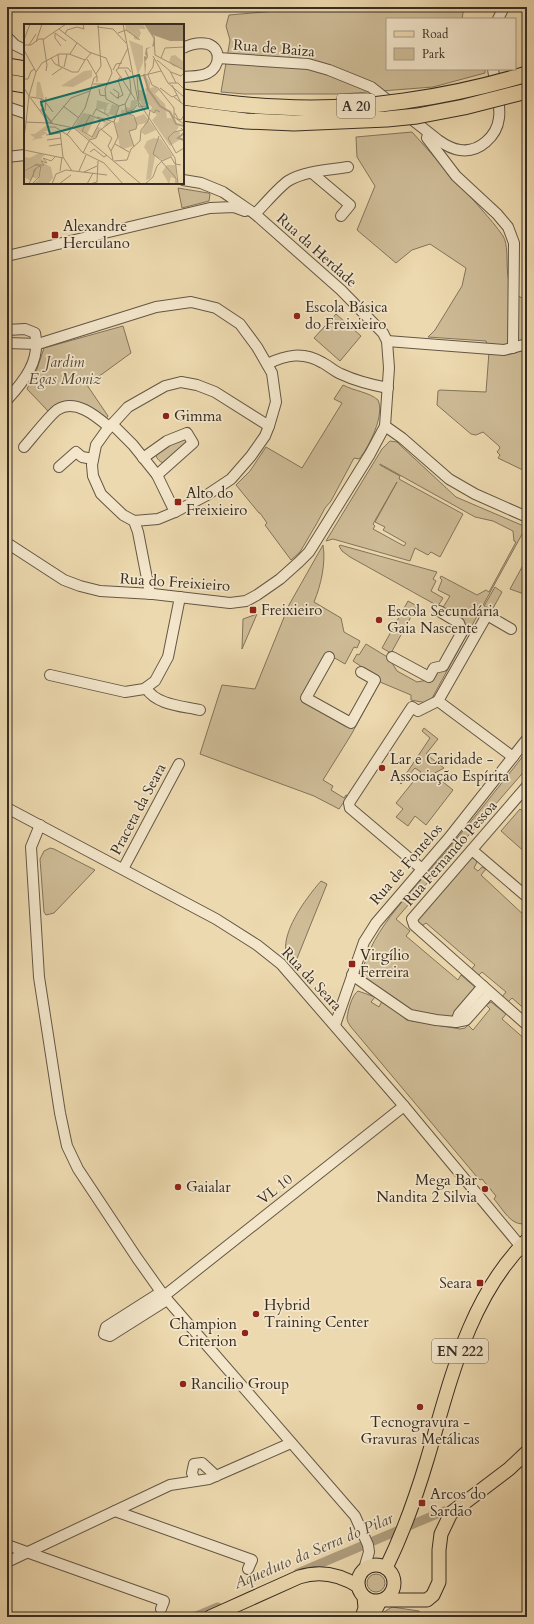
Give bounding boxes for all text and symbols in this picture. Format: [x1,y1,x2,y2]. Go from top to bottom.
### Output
legend [386,18,516,70]
inset map [24,24,184,184]
text: Road [422,26,449,42]
street label: Rua de Baiza [232,34,316,62]
text: Park [422,46,446,62]
road number: A 20 [337,94,375,118]
street label: Rua da Herdade [273,209,362,292]
place label: Alexandre Herculano [63,216,130,253]
marker: Alexandre Herculano [50,230,60,240]
place label: Escola Básica do Freixieiro [305,297,388,334]
marker: Escola Básica do Freixieiro [292,311,302,321]
park label: Jardim Egas Moniz [29,352,102,389]
place label: Gimma [174,406,222,426]
marker: Gimma [161,411,171,421]
place label: Alto do Freixieiro [186,483,247,520]
marker: Alto do Freixieiro [173,497,183,507]
street label: Rua do Freixieiro [119,568,231,596]
place label: Freixieiro [261,600,322,620]
place label: Escola Secundária Gaia Nascente [387,601,500,638]
marker: Freixieiro [248,605,258,615]
marker: Escola Secundária Gaia Nascente [374,615,384,625]
place label: Lar e Caridade - Associação Espírita [390,749,510,786]
street label: Praceta da Seara [105,759,171,858]
marker: Lar e Caridade - Associação Espírita [377,763,387,773]
street label: Rua Fernando Pessoa [399,796,502,910]
street label: Rua de Fontelos [365,819,447,909]
street label: Rua da Seara [277,943,347,1016]
place label: Virgílio Ferreira [360,945,410,982]
marker: Virgílio Ferreira [347,959,357,969]
street label: VL 10 [253,1169,297,1209]
place label: Mega Bar Nandita 2 Silvia [376,1170,478,1207]
place label: Gaialar [186,1177,231,1197]
marker: Gaialar [173,1182,183,1192]
marker: Mega Bar Nandita 2 Silvia [480,1184,490,1194]
place label: Seara [439,1273,473,1293]
marker: Seara [475,1278,485,1288]
place label: Hybrid Training Center [264,1295,369,1332]
marker: Hybrid Training Center [251,1309,261,1319]
place label: Champion Criterion [169,1314,237,1351]
marker: Champion Criterion [240,1328,250,1338]
road number: EN 222 [432,1339,488,1363]
place label: Rancilio Group [191,1374,289,1394]
marker: Rancilio Group [178,1379,188,1389]
marker: Tecnogravura - Gravuras Metálicas [415,1402,425,1412]
place label: Tecnogravura - Gravuras Metálicas [360,1412,480,1449]
place label: Arcos do Sardão [430,1484,486,1521]
marker: Arcos do Sardão [417,1498,427,1508]
water label: Aqueduto da Serra do Pilar [229,1507,397,1595]

